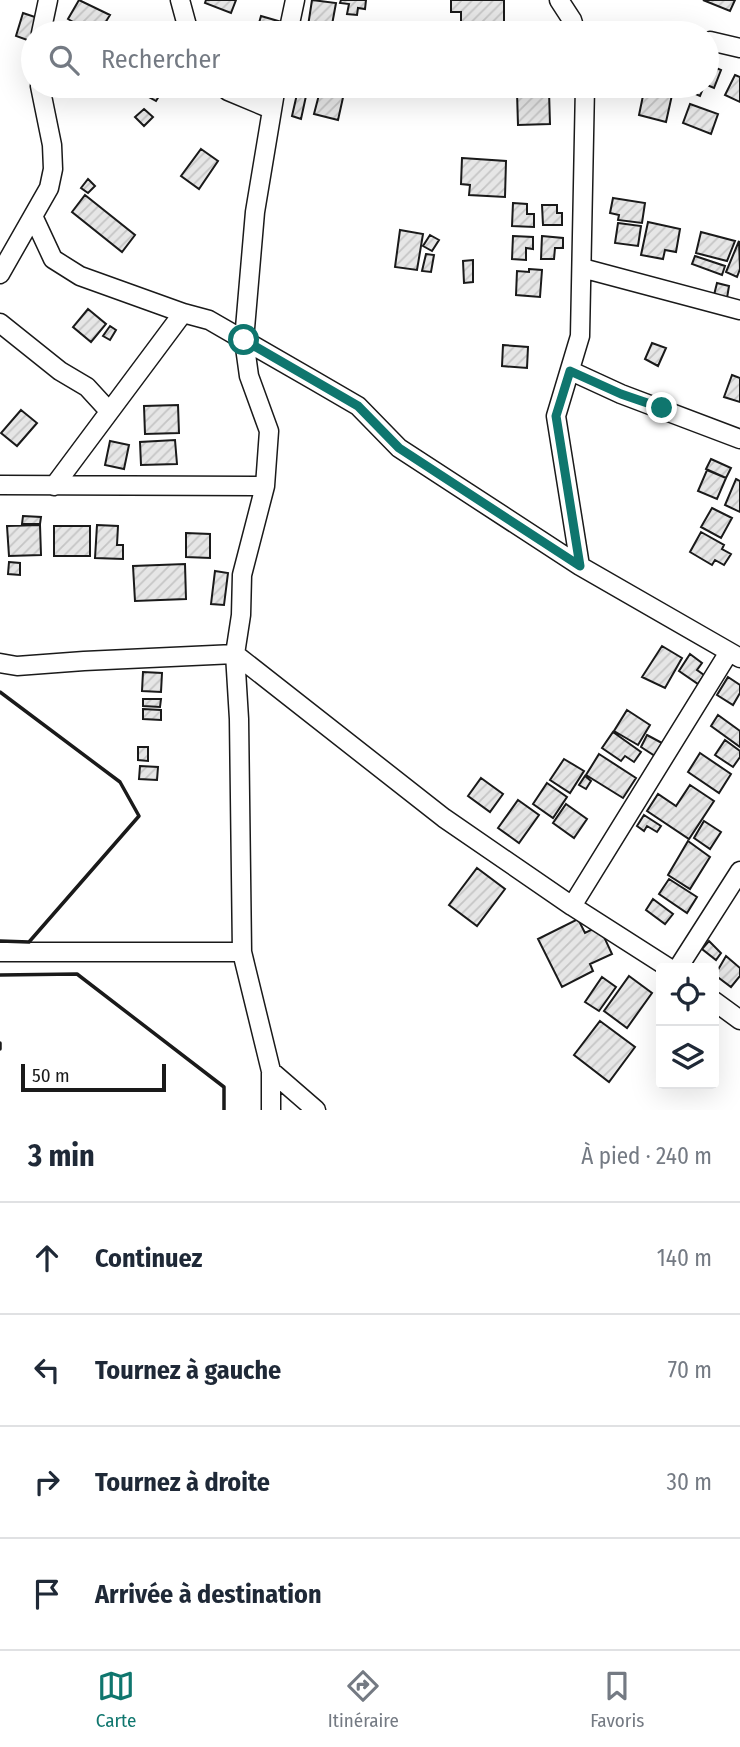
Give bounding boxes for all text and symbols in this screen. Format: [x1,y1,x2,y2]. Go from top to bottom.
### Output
search box [21,21,719,98]
icon: search [45,41,83,79]
text: Rechercher [101,44,220,75]
route start [228,324,259,355]
route end [646,392,677,423]
map controls [656,963,719,1089]
button: locate [656,963,719,1026]
button: layers [656,1026,719,1089]
scale bar [21,1061,166,1093]
text: 50 m [32,1064,70,1087]
text: 3 min [28,1138,95,1174]
text: À pied · 240 m [581,1142,712,1170]
icon: ahead [28,1239,66,1277]
text: Continuez [95,1243,202,1274]
text: 140 m [657,1244,712,1272]
icon: left [28,1351,66,1389]
text: Tournez à gauche [95,1355,281,1386]
text: 70 m [668,1356,712,1384]
icon: right [28,1463,66,1501]
text: Tournez à droite [95,1467,270,1498]
text: 30 m [667,1468,712,1496]
icon: arrive [28,1575,66,1613]
text: Arrivée à destination [95,1579,322,1610]
tab: Carte [96,1667,136,1732]
tab: Itinéraire [328,1667,399,1732]
tab: Favoris [590,1667,644,1732]

